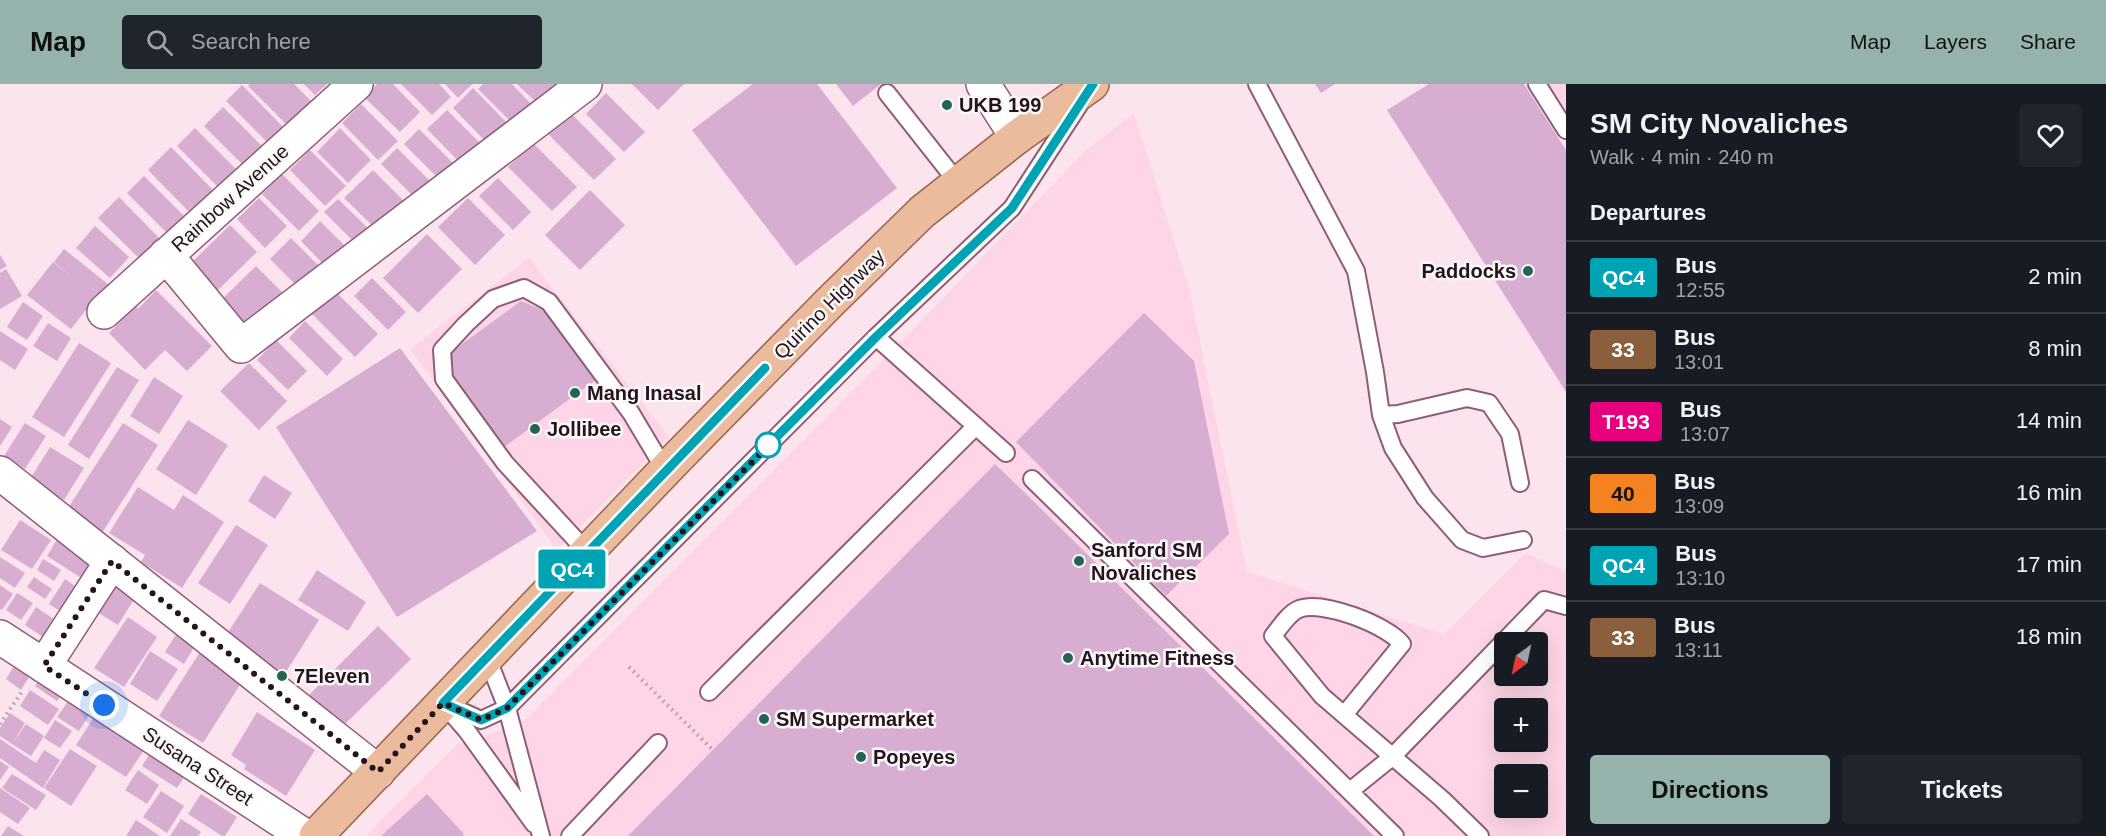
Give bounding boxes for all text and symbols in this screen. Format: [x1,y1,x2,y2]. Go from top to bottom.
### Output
search box [122,15,542,69]
text: Map [30,26,86,57]
icon: search [143,26,176,59]
text: Search here [191,29,311,54]
text: Map [1850,30,1891,53]
text: Layers [1924,30,1987,53]
text: Share [2020,30,2076,53]
place label: UKB 199 [959,94,1041,116]
marker: UKB 199 [940,98,954,112]
button: heart [2019,104,2082,167]
text: SM City Novaliches [1590,108,1848,139]
street label: Rainbow Avenue [167,140,293,256]
text: Walk · 4 min · 240 m [1590,146,1774,168]
text: Departures [1590,200,1706,225]
street label: Quirino Highway [769,244,889,364]
text: Bus [1675,253,1717,278]
place label: Paddocks [1422,260,1516,282]
marker: Paddocks [1521,264,1535,278]
text: 2 min [2028,264,2082,289]
text: QC4 [1602,266,1645,289]
text: 12:55 [1675,279,1725,301]
text: Bus [1674,325,1716,350]
text: 8 min [2028,336,2082,361]
text: 33 [1611,338,1635,361]
text: 13:01 [1674,351,1724,373]
place label: Mang Inasal [587,382,701,404]
marker: Mang Inasal [568,386,582,400]
text: Bus [1680,397,1721,422]
text: 14 min [2016,408,2082,433]
text: T193 [1602,410,1650,433]
place label: Jollibee [547,418,621,440]
marker: Jollibee [528,422,542,436]
text: 13:07 [1680,423,1730,445]
unlabelled marker [755,432,781,458]
text: Bus [1674,469,1716,494]
text: 16 min [2016,480,2082,505]
text: 40 [1611,482,1635,505]
text: 13:09 [1674,495,1724,517]
place label: Sanford SM Novaliches [1091,539,1202,584]
text: Bus [1675,541,1717,566]
line badge: QC4 [538,550,606,588]
text: 17 min [2016,552,2082,577]
marker: Sanford SM Novaliches [1072,554,1086,568]
text: QC4 [1602,554,1645,577]
text: QC4 [550,558,594,581]
text: 13:10 [1675,567,1725,589]
text: Bus [1674,613,1716,638]
text: 18 min [2016,624,2082,649]
text: 33 [1611,626,1635,649]
north arrow [1494,632,1548,686]
map controls [1494,632,1548,818]
text: 13:11 [1674,639,1723,661]
place label: Anytime Fitness [1080,647,1234,669]
marker: Anytime Fitness [1061,651,1075,665]
place label: 7Eleven [294,665,370,687]
marker: 7Eleven [275,669,289,683]
your location [89,690,119,720]
button: + [1494,698,1548,752]
place label: SM Supermarket [776,708,934,730]
marker: SM Supermarket [757,712,771,726]
street label: Susana Street [139,722,258,810]
place label: Popeyes [873,746,955,768]
marker: Popeyes [854,750,868,764]
button: Directions [1590,755,1830,824]
button: Tickets [1842,755,2082,824]
button: − [1494,764,1548,818]

